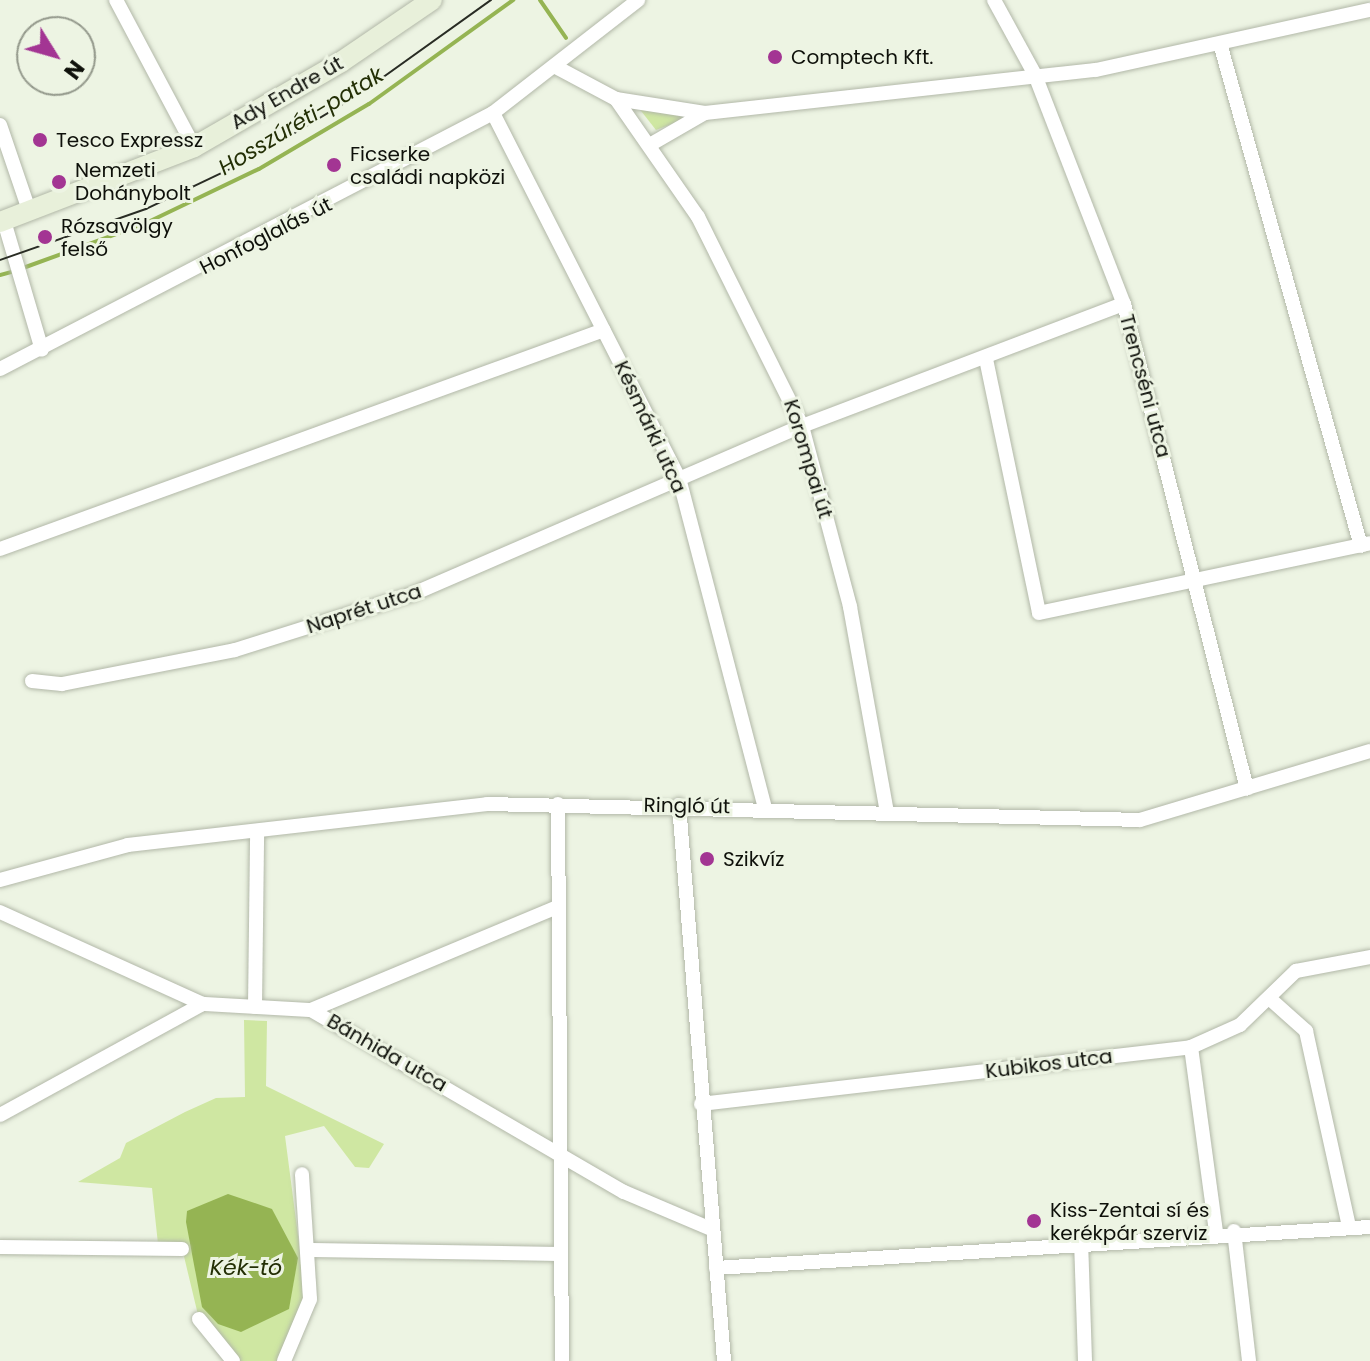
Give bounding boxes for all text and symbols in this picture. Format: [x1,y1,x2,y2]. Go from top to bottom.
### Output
north arrow [16,16,96,96]
place label: Comptech Kft. [791,45,933,69]
marker: Comptech Kft. [766,48,784,66]
street label: Ady Endre út [227,51,347,135]
text: N [57,54,91,85]
water label: Hosszúréti-patak [214,61,388,181]
place label: Tesco Expressz [56,128,203,152]
marker: Tesco Expressz [31,131,49,149]
place label: Ficserke családi napközi [350,142,505,189]
marker: Ficserke családi napközi [325,156,343,174]
place label: Nemzeti Dohánybolt [75,158,191,205]
marker: Nemzeti Dohánybolt [50,173,68,191]
street label: Honfoglalás út [196,192,336,280]
place label: Rózsavölgy felső [61,214,173,261]
marker: Rózsavölgy felső [36,228,54,246]
street label: Trencséni utca [1114,312,1176,460]
street label: Késmárki utca [609,357,691,497]
street label: Korompai út [779,397,837,521]
street label: Naprét utca [304,579,424,639]
street label: Ringló út [644,793,730,819]
place label: Szikvíz [723,847,784,871]
marker: Szikvíz [698,850,716,868]
street label: Bánhida utca [323,1009,451,1097]
street label: Kubikos utca [984,1044,1114,1084]
place label: Kiss-Zentai sí és kerékpár szerviz [1050,1198,1209,1245]
marker: Kiss-Zentai sí és kerékpár szerviz [1025,1212,1043,1230]
water label: Kék-tó [210,1255,282,1281]

